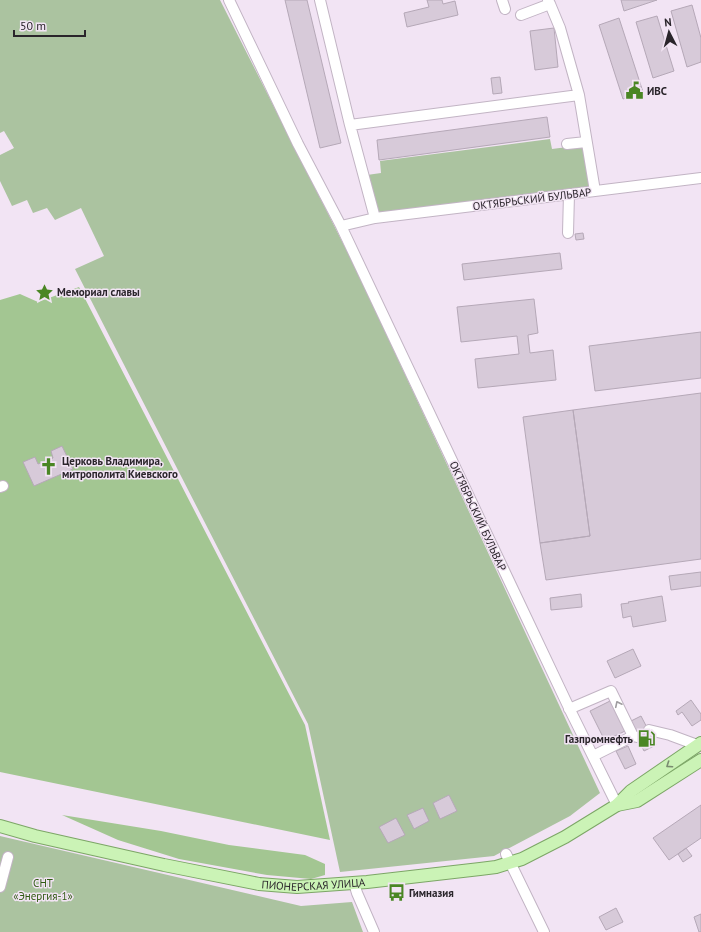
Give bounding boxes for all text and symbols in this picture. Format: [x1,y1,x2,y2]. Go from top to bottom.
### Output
scale bar [14,12,85,38]
north arrow [649,12,689,52]
text: N [664,15,672,29]
text: 50 m [20,18,46,33]
public building icon: ИВС [624,81,644,101]
place label: ИВС [647,84,667,98]
street label: ОКТЯБРЬСКИЙ БУЛЬВАР [472,185,592,213]
place icon: Мемориал славы [34,282,54,302]
place label: Мемориал славы [57,285,140,299]
place label: Церковь Владимира, митрополита Киевского [62,454,178,481]
church icon: Церковь Владимира, митрополита Киевского [39,457,59,477]
street label: ОКТЯБРЬСКИЙ БУЛЬВАР [446,459,510,573]
one-way arrow [615,701,622,708]
fuel station icon: Газпромнефть [636,729,656,749]
place label: Газпромнефть [565,732,634,746]
one-way arrow [666,760,673,767]
street label: ПИОНЕРСКАЯ УЛИЦА [261,875,366,894]
park label: СНТ «Энергия-1» [13,876,73,903]
bus stop icon: Гимназия [386,883,406,903]
place label: Гимназия [409,886,454,900]

